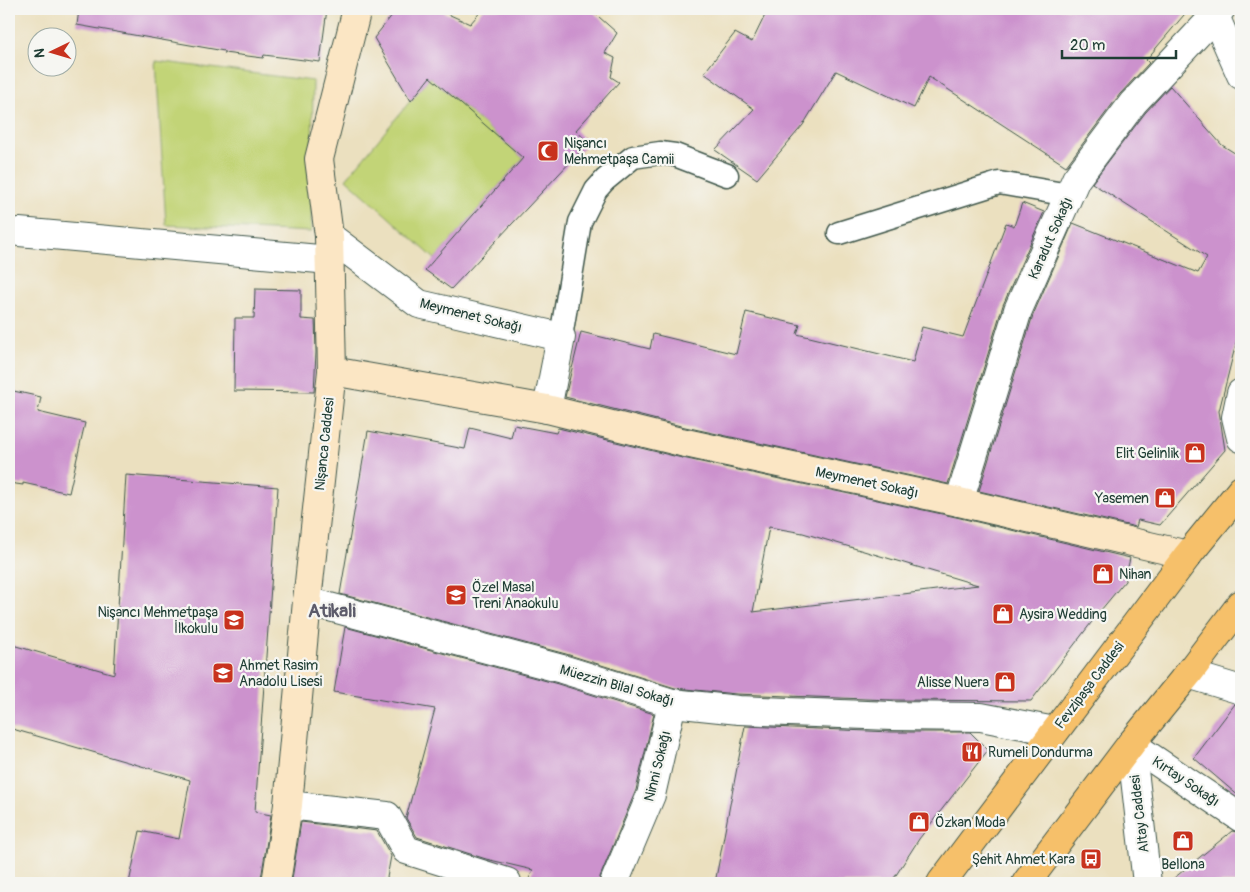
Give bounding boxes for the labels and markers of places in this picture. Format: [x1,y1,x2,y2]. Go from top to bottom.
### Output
place label: Nişancı Mehmetpaşa Camii [564,135,675,168]
mosque icon: Nişancı Mehmetpaşa Camii [536,139,560,163]
shop icon: Elit Gelinlik [1183,441,1207,465]
place label: Elit Gelinlik [1116,445,1179,462]
shop icon: Yasemen [1153,486,1177,510]
place label: Yasemen [1094,490,1149,507]
shop icon: Nihan [1091,562,1115,586]
place label: Nihan [1119,566,1152,583]
place label: Özel Masal Treni Anaokulu [472,578,558,612]
school or university icon: Özel Masal Treni Anaokulu [444,583,468,607]
shop icon: Aysira Wedding [991,602,1015,626]
place label: Nişancı Mehmetpaşa İlkokulu [97,604,218,637]
place label: Aysira Wedding [1019,606,1107,623]
school or university icon: Nişancı Mehmetpaşa İlkokulu [222,608,246,632]
place label: Ahmet Rasim Anadolu Lisesi [239,657,323,690]
school or university icon: Ahmet Rasim Anadolu Lisesi [211,661,235,685]
shop icon: Alisse Nuera [993,670,1017,694]
place label: Alisse Nuera [917,674,989,691]
restaurant icon: Rumeli Dondurma [960,740,984,764]
place label: Rumeli Dondurma [988,744,1093,761]
shop icon: Özkan Moda [907,810,931,834]
place label: Özkan Moda [935,813,1006,831]
shop icon: Bellona [1171,829,1195,853]
bus stop icon: Şehit Ahmet Kara [1079,847,1103,871]
place label: Şehit Ahmet Kara [972,851,1075,868]
place label: Bellona [1161,856,1205,873]

